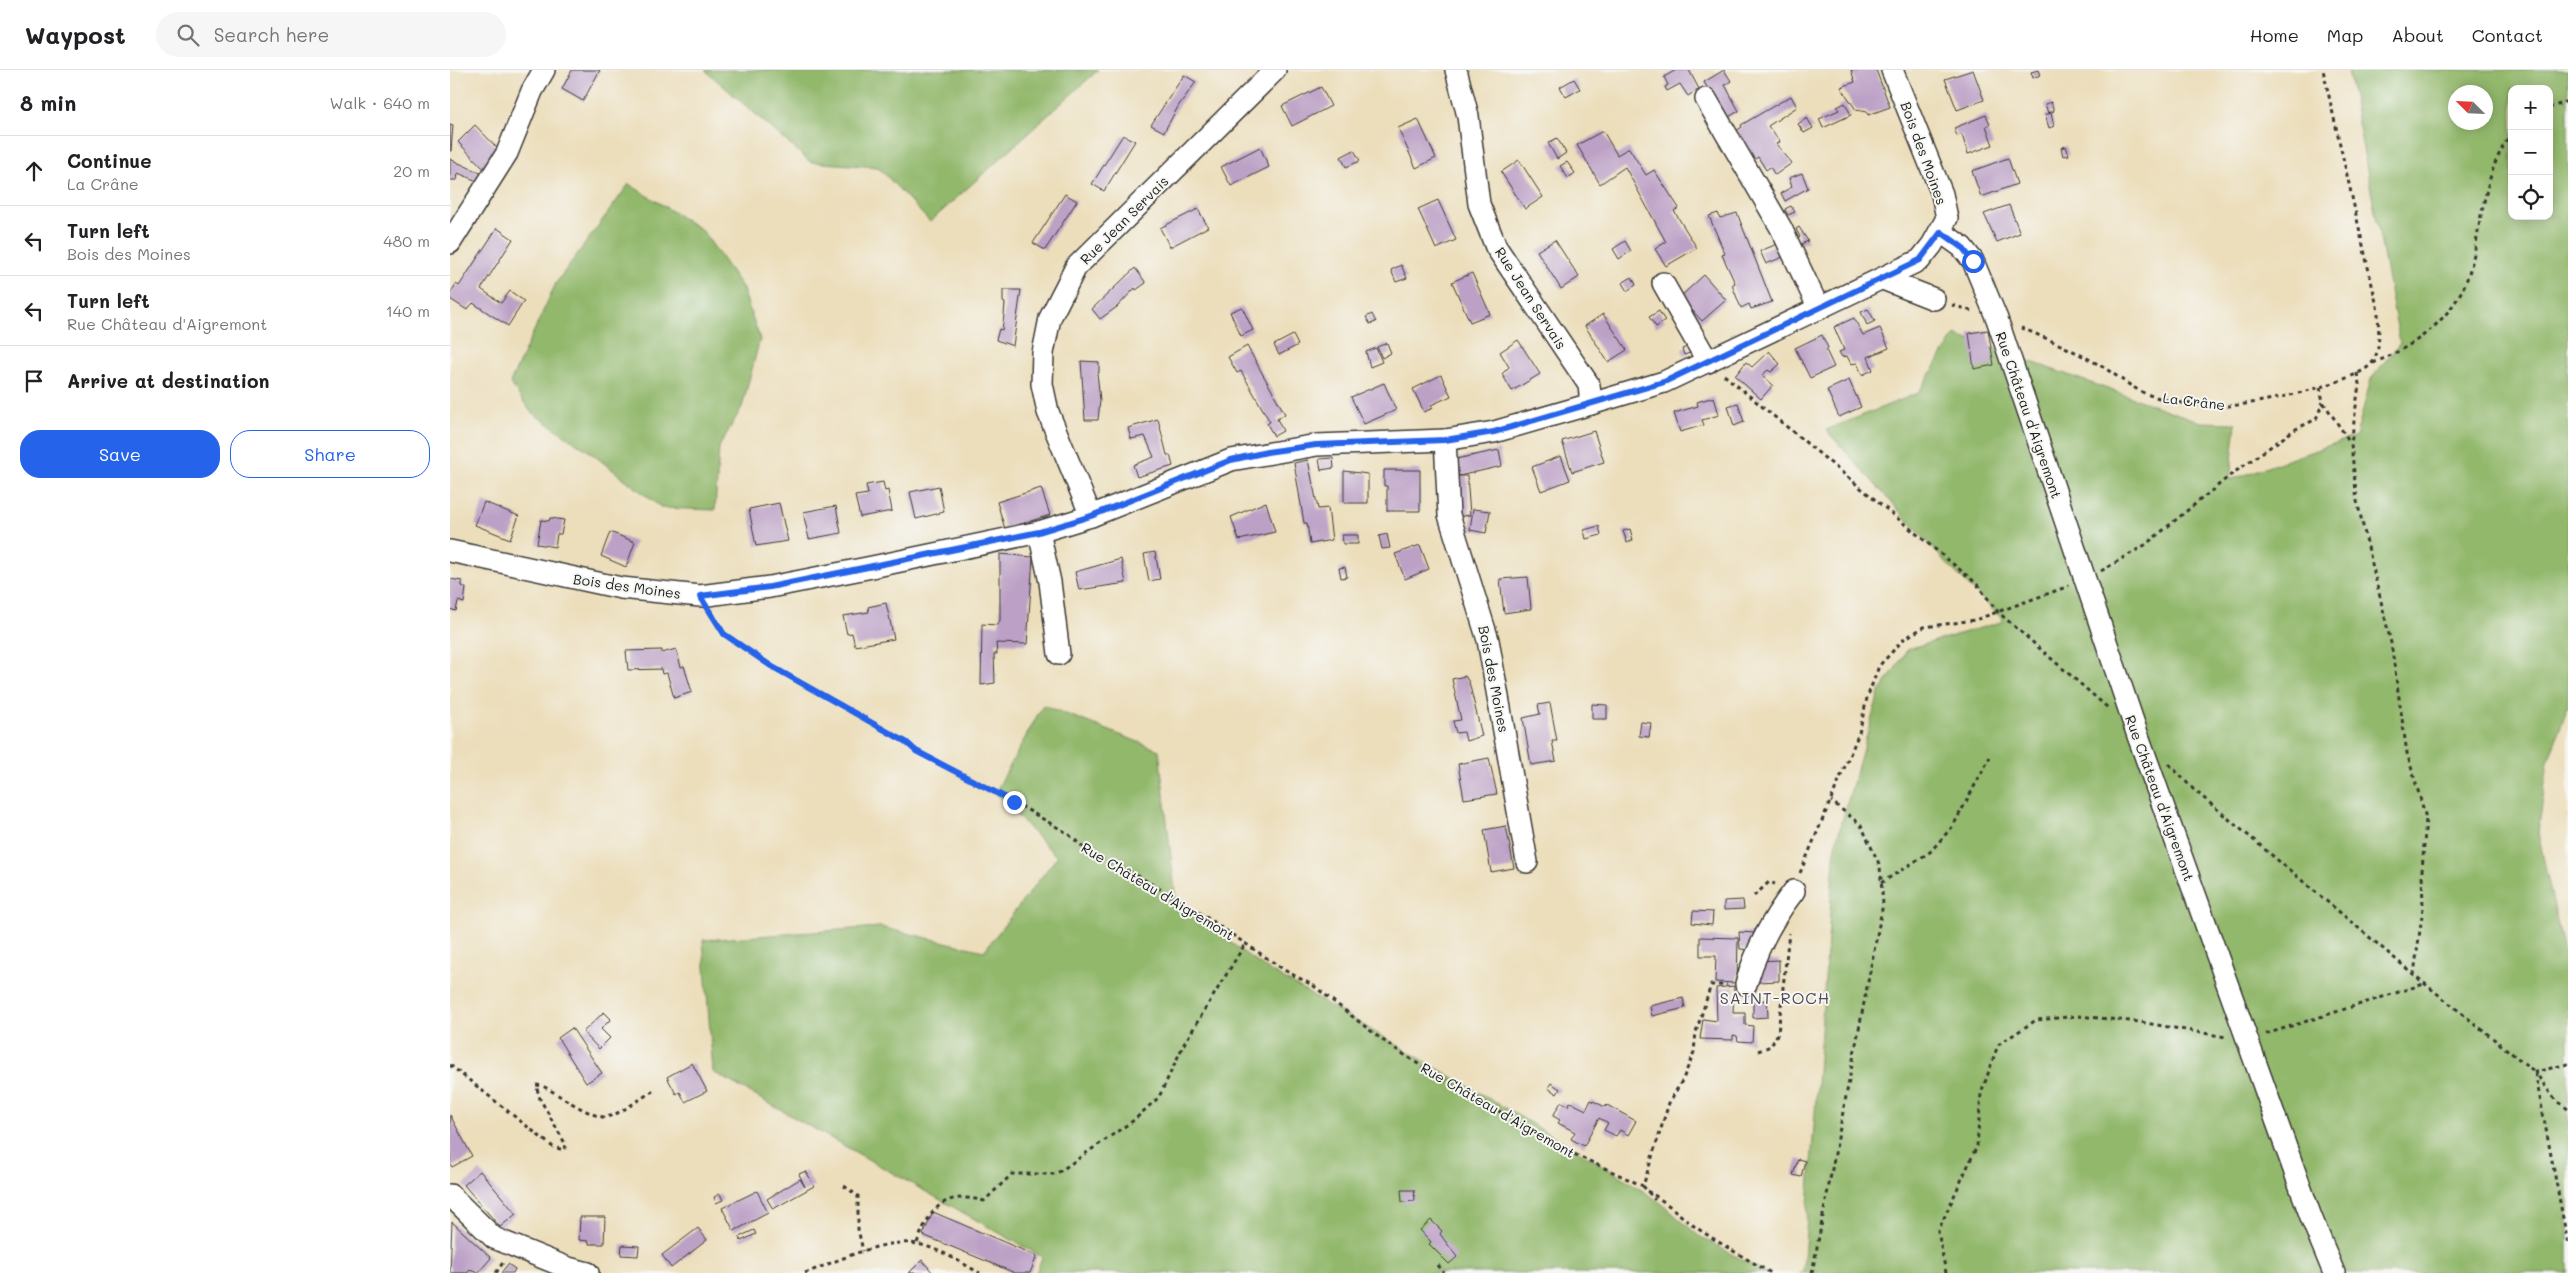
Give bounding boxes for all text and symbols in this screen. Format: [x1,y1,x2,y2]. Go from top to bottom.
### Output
search box [156,12,506,57]
text: Waypost [25,19,126,50]
icon: search [174,21,202,49]
text: Search here [214,22,329,47]
text: Home [2250,23,2299,47]
text: Map [2327,23,2363,47]
text: About [2391,23,2444,47]
text: Contact [2472,23,2543,47]
north arrow [2448,85,2493,130]
map controls [2508,85,2553,220]
button: + [2508,85,2553,130]
text: 8 min [20,89,76,116]
text: Walk · 640 m [329,92,430,113]
street label: Bois des Moines [1897,99,1951,207]
button: − [2508,130,2553,175]
text: Continue [67,148,152,173]
icon: ahead [20,157,48,185]
text: 20 m [393,160,430,181]
street label: Rue Jean Servais [1076,172,1172,268]
text: La Crâne [67,173,139,194]
button: locate [2508,175,2553,220]
text: Turn left [67,218,150,243]
icon: left [20,227,48,255]
text: 480 m [383,230,430,251]
text: Bois des Moines [67,243,191,264]
street label: Rue Jean Servais [1491,243,1571,353]
route start [1962,250,1985,273]
text: Turn left [67,288,150,313]
icon: left [20,297,48,325]
text: 140 m [386,300,430,321]
text: Rue Château d'Aigremont [67,313,267,334]
street label: Rue Château d'Aigremont [1991,329,2067,501]
icon: arrive [20,367,48,395]
text: Arrive at destination [67,368,270,393]
street label: La Crâne [2162,388,2226,414]
button: Save [20,430,220,478]
button: Share [230,430,430,478]
street label: Bois des Moines [572,569,682,603]
street label: Bois des Moines [1474,624,1514,734]
street label: Rue Château d'Aigremont [2121,712,2199,884]
route end [1003,791,1026,814]
street label: Rue Château d'Aigremont [1078,838,1238,944]
district label: SAINT-ROCH [1720,987,1830,1008]
street label: Rue Château d'Aigremont [1417,1058,1579,1162]

